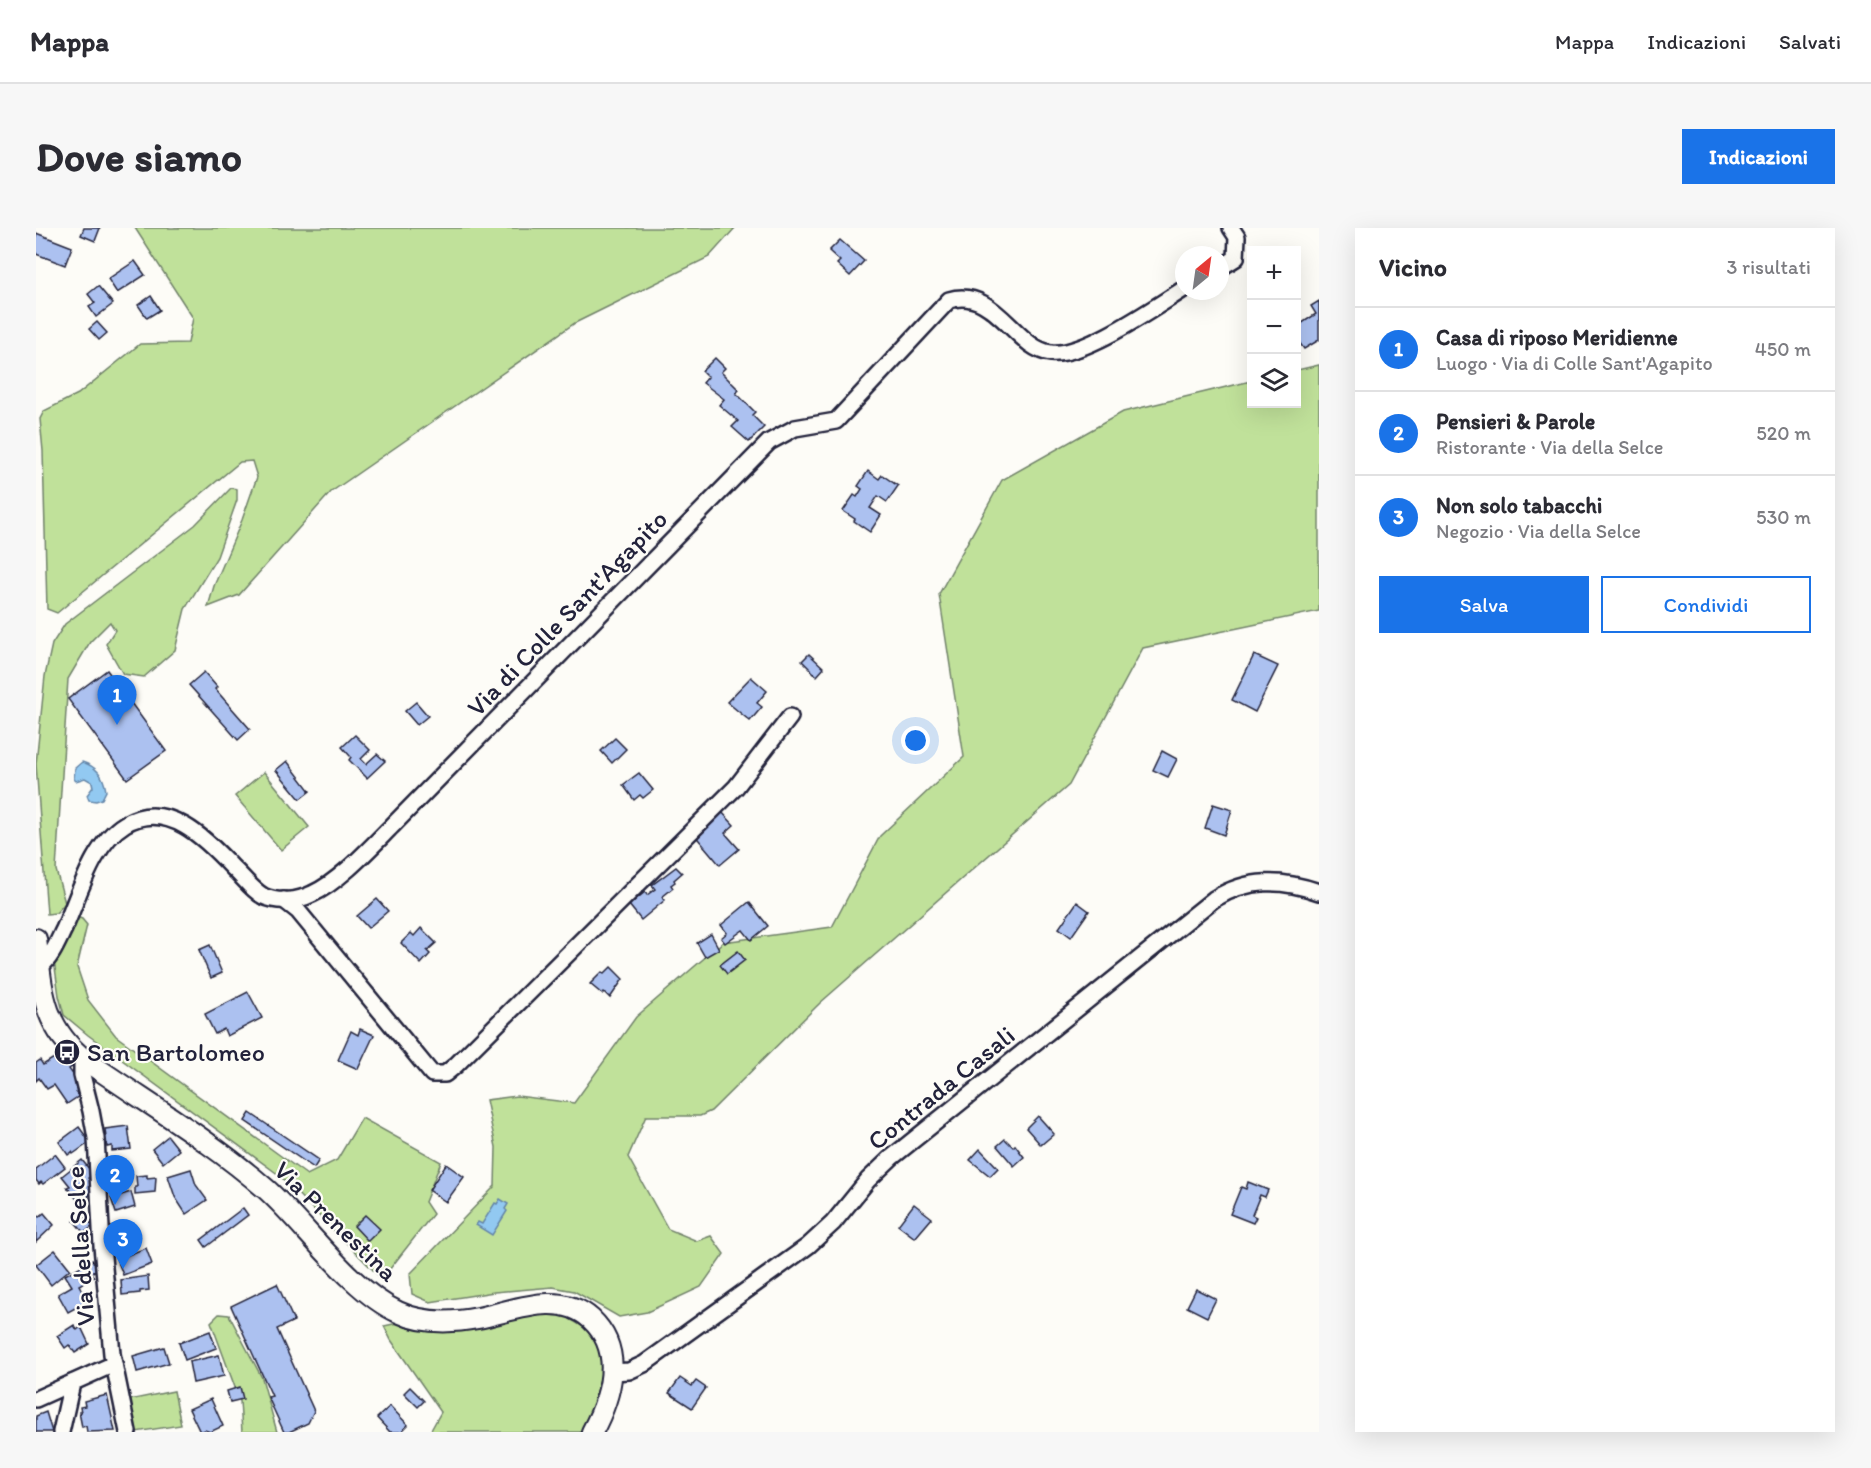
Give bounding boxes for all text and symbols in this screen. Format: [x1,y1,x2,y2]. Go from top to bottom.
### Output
text: Mappa [30,24,109,58]
text: Mappa [1555,29,1614,54]
text: Indicazioni [1647,29,1746,54]
text: Salvati [1779,29,1841,54]
button: Indicazioni [1682,129,1835,184]
text: Dove siamo [36,131,242,182]
north arrow [1175,246,1229,300]
map controls [1247,246,1301,408]
button: + [1247,246,1301,300]
text: Vicino [1379,251,1447,283]
text: 3 risultati [1727,255,1811,279]
button: − [1247,300,1301,354]
text: Casa di riposo Meridienne [1436,324,1678,351]
text: 1 [1394,337,1403,361]
text: 450 m [1755,337,1811,361]
text: Luogo · Via di Colle Sant'Agapito [1436,351,1713,375]
button: layers [1247,354,1301,408]
text: Pensieri & Parole [1436,408,1595,435]
text: 2 [1393,421,1404,445]
text: 520 m [1756,421,1811,445]
text: Ristorante · Via della Selce [1436,435,1663,459]
text: Non solo tabacchi [1436,492,1602,519]
street label: Via di Colle Sant'Agapito [460,503,674,723]
text: 3 [1393,505,1404,529]
text: 530 m [1756,505,1811,529]
text: Negozio · Via della Selce [1436,519,1641,543]
button: Salva [1379,576,1589,633]
button: Condividi [1601,576,1811,633]
pin: 1 [98,676,136,725]
your location [901,726,930,755]
street label: Contrada Casali [861,1019,1021,1157]
place label: San Bartolomeo [87,1036,265,1068]
bus stop icon: San Bartolomeo [52,1037,82,1067]
street label: Via Prenestina [267,1154,405,1288]
pin: 2 [96,1156,134,1205]
street label: Via della Selce [58,1165,102,1327]
pin: 3 [104,1220,142,1269]

